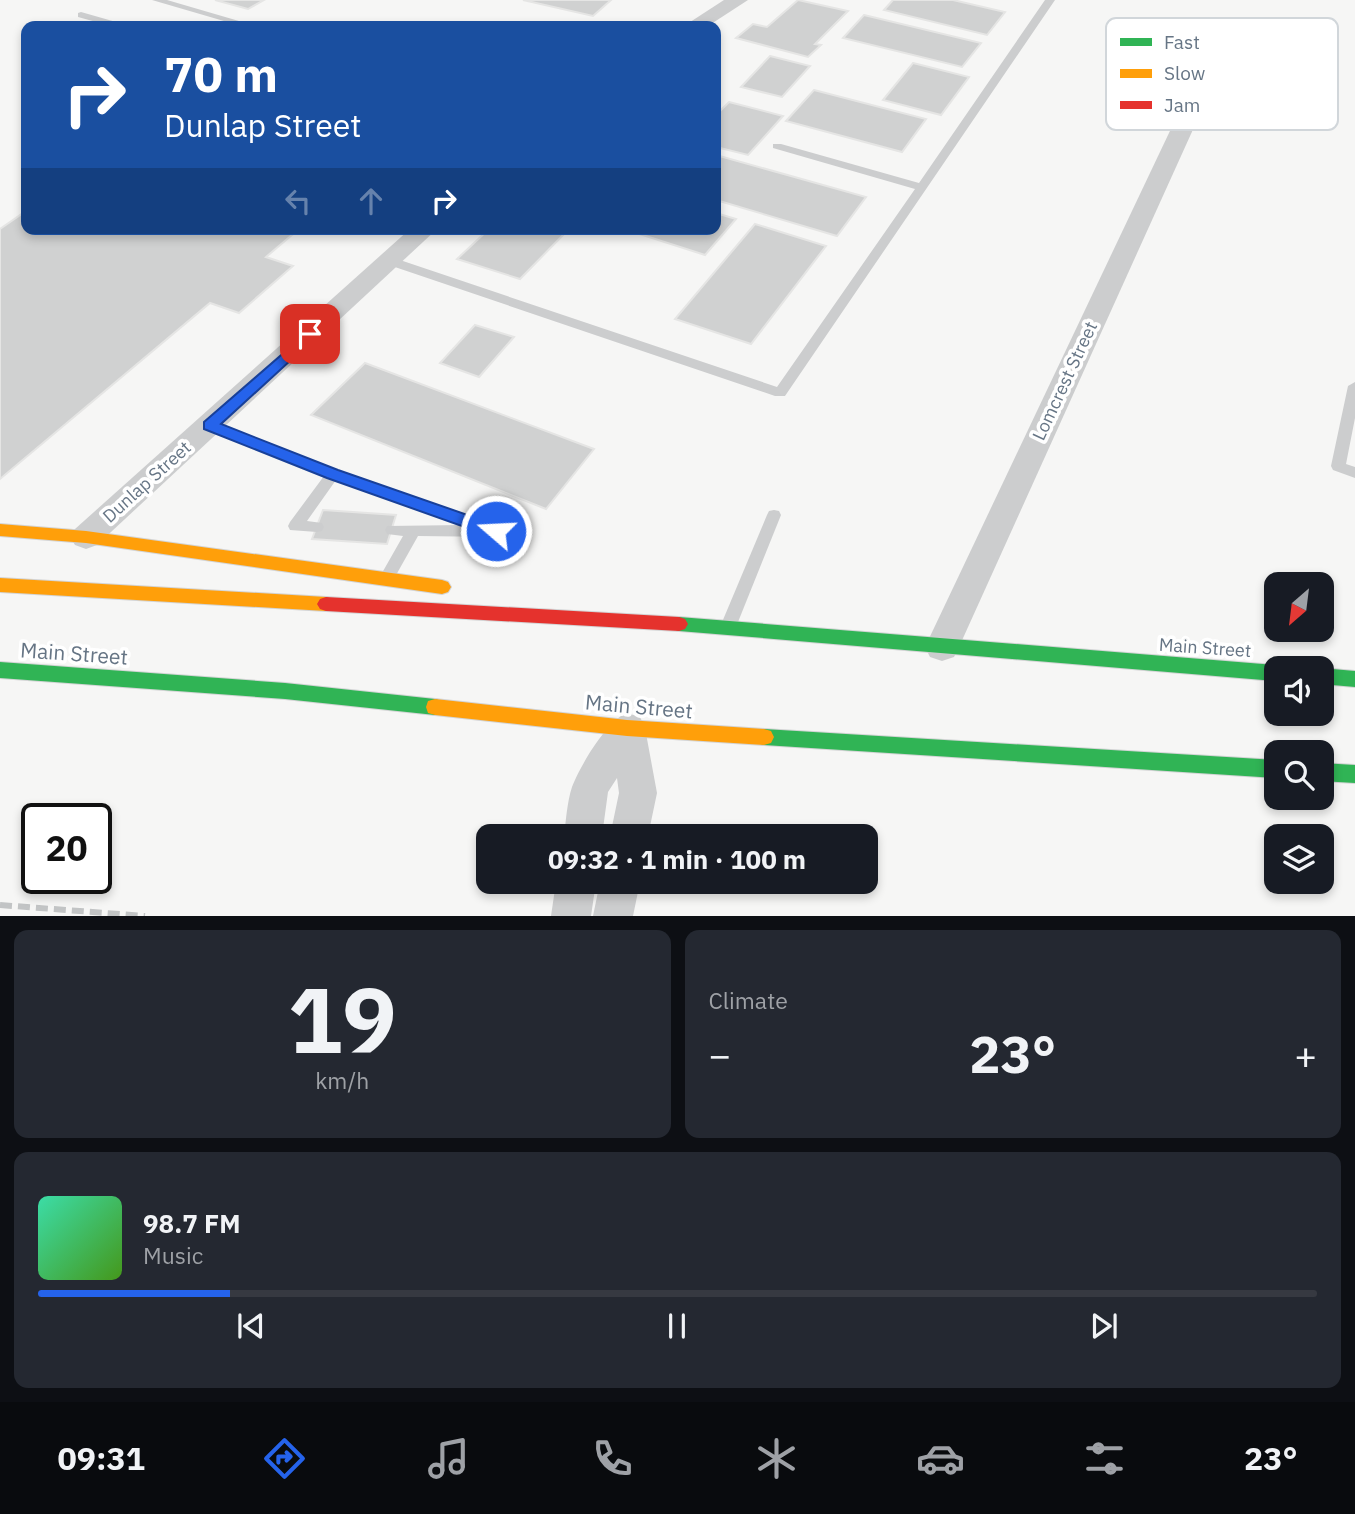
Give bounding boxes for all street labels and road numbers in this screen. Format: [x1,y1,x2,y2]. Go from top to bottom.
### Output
street label: Lomcrest Street [1027,318,1102,444]
street label: Dunlap Street [98,436,196,527]
street label: Main Street [1158,633,1252,662]
street label: Main Street [19,635,129,671]
street label: Main Street [584,687,694,725]

